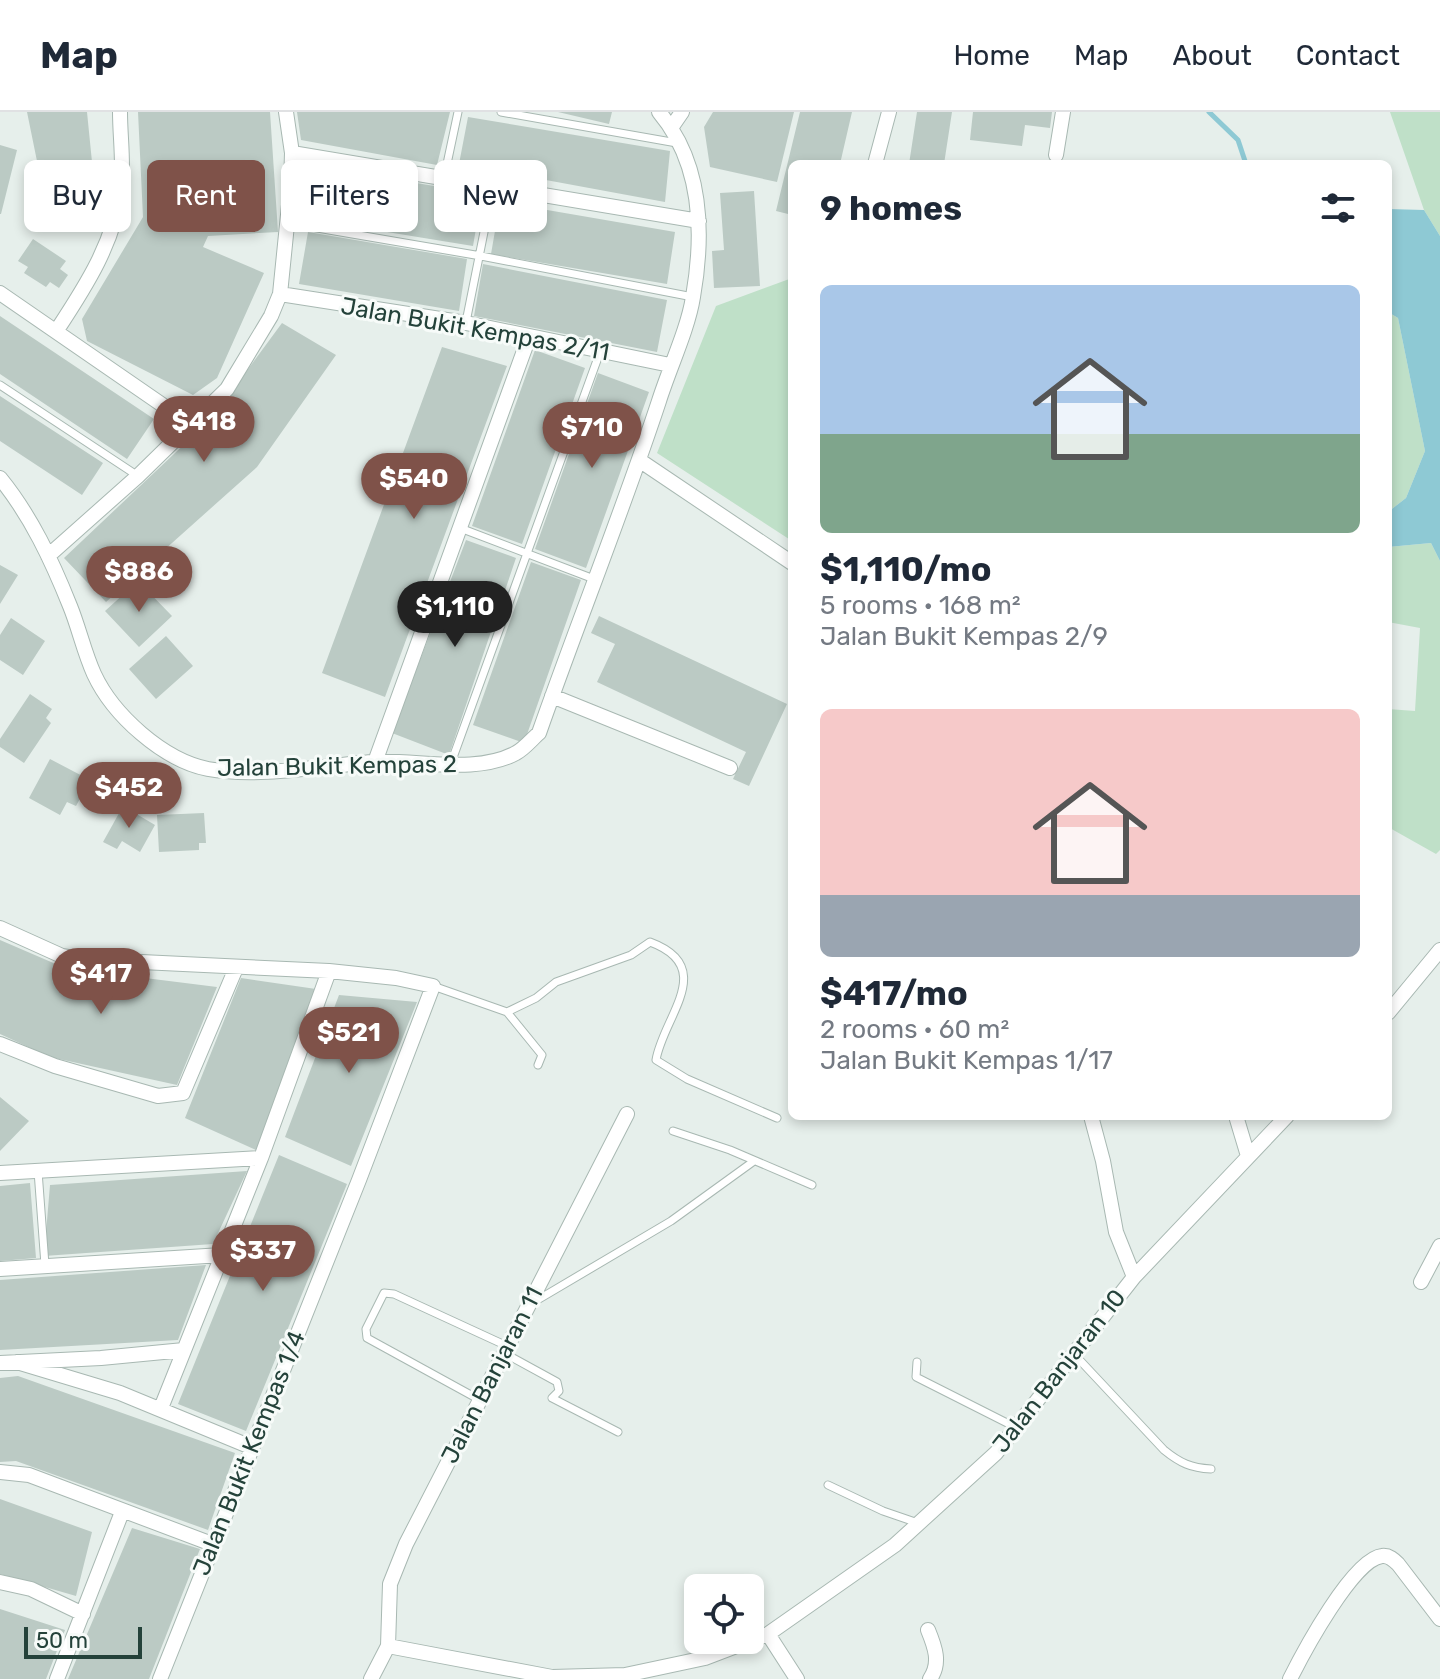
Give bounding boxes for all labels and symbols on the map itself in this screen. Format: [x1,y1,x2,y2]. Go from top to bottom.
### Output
street label: Jalan Bukit Kempas 2/11 [339,292,611,366]
pin: $418 [157,396,251,464]
pin: $710 [545,402,639,470]
pin: $540 [367,453,461,521]
pin: $886 [92,546,186,614]
pin: $1,110 [390,581,520,649]
street label: Jalan Bukit Kempas 2 [217,750,457,782]
pin: $452 [82,762,176,830]
pin: $417 [54,948,148,1016]
pin: $521 [302,1007,396,1075]
pin: $337 [216,1225,310,1293]
street label: Jalan Banjaran 11 [435,1282,549,1468]
street label: Jalan Banjaran 10 [987,1284,1131,1458]
street label: Jalan Bukit Kempas 1/4 [187,1327,311,1579]
scale bar [24,1623,142,1659]

